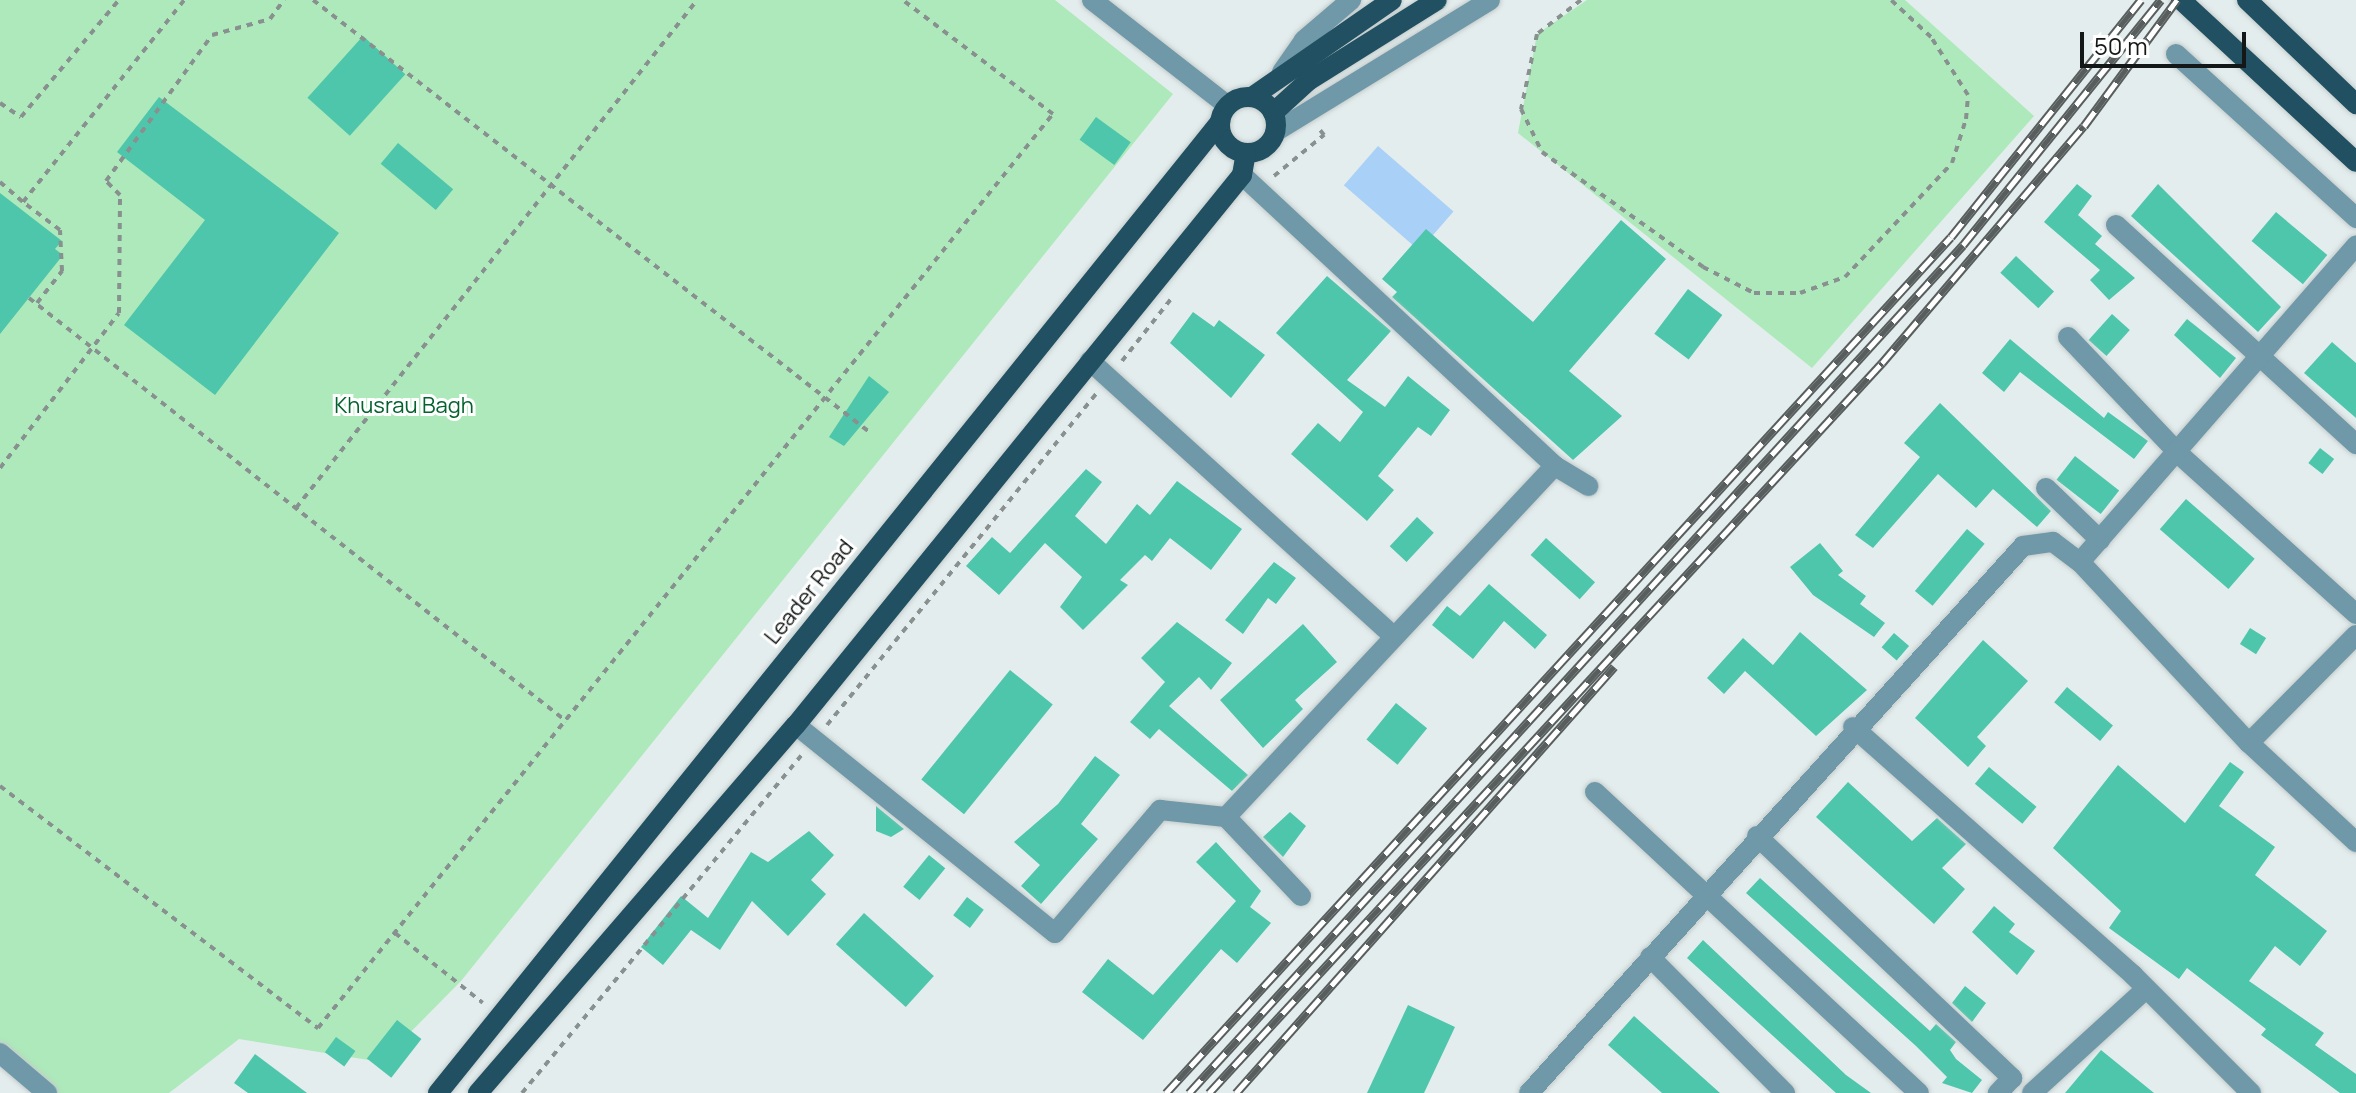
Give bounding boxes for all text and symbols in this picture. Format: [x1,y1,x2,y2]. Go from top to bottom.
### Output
scale bar [2084,16,2250,66]
text: 50 m [2094,29,2148,62]
park label: Khusrau Bagh [334,393,474,419]
street label: Leader Road [759,535,859,649]

